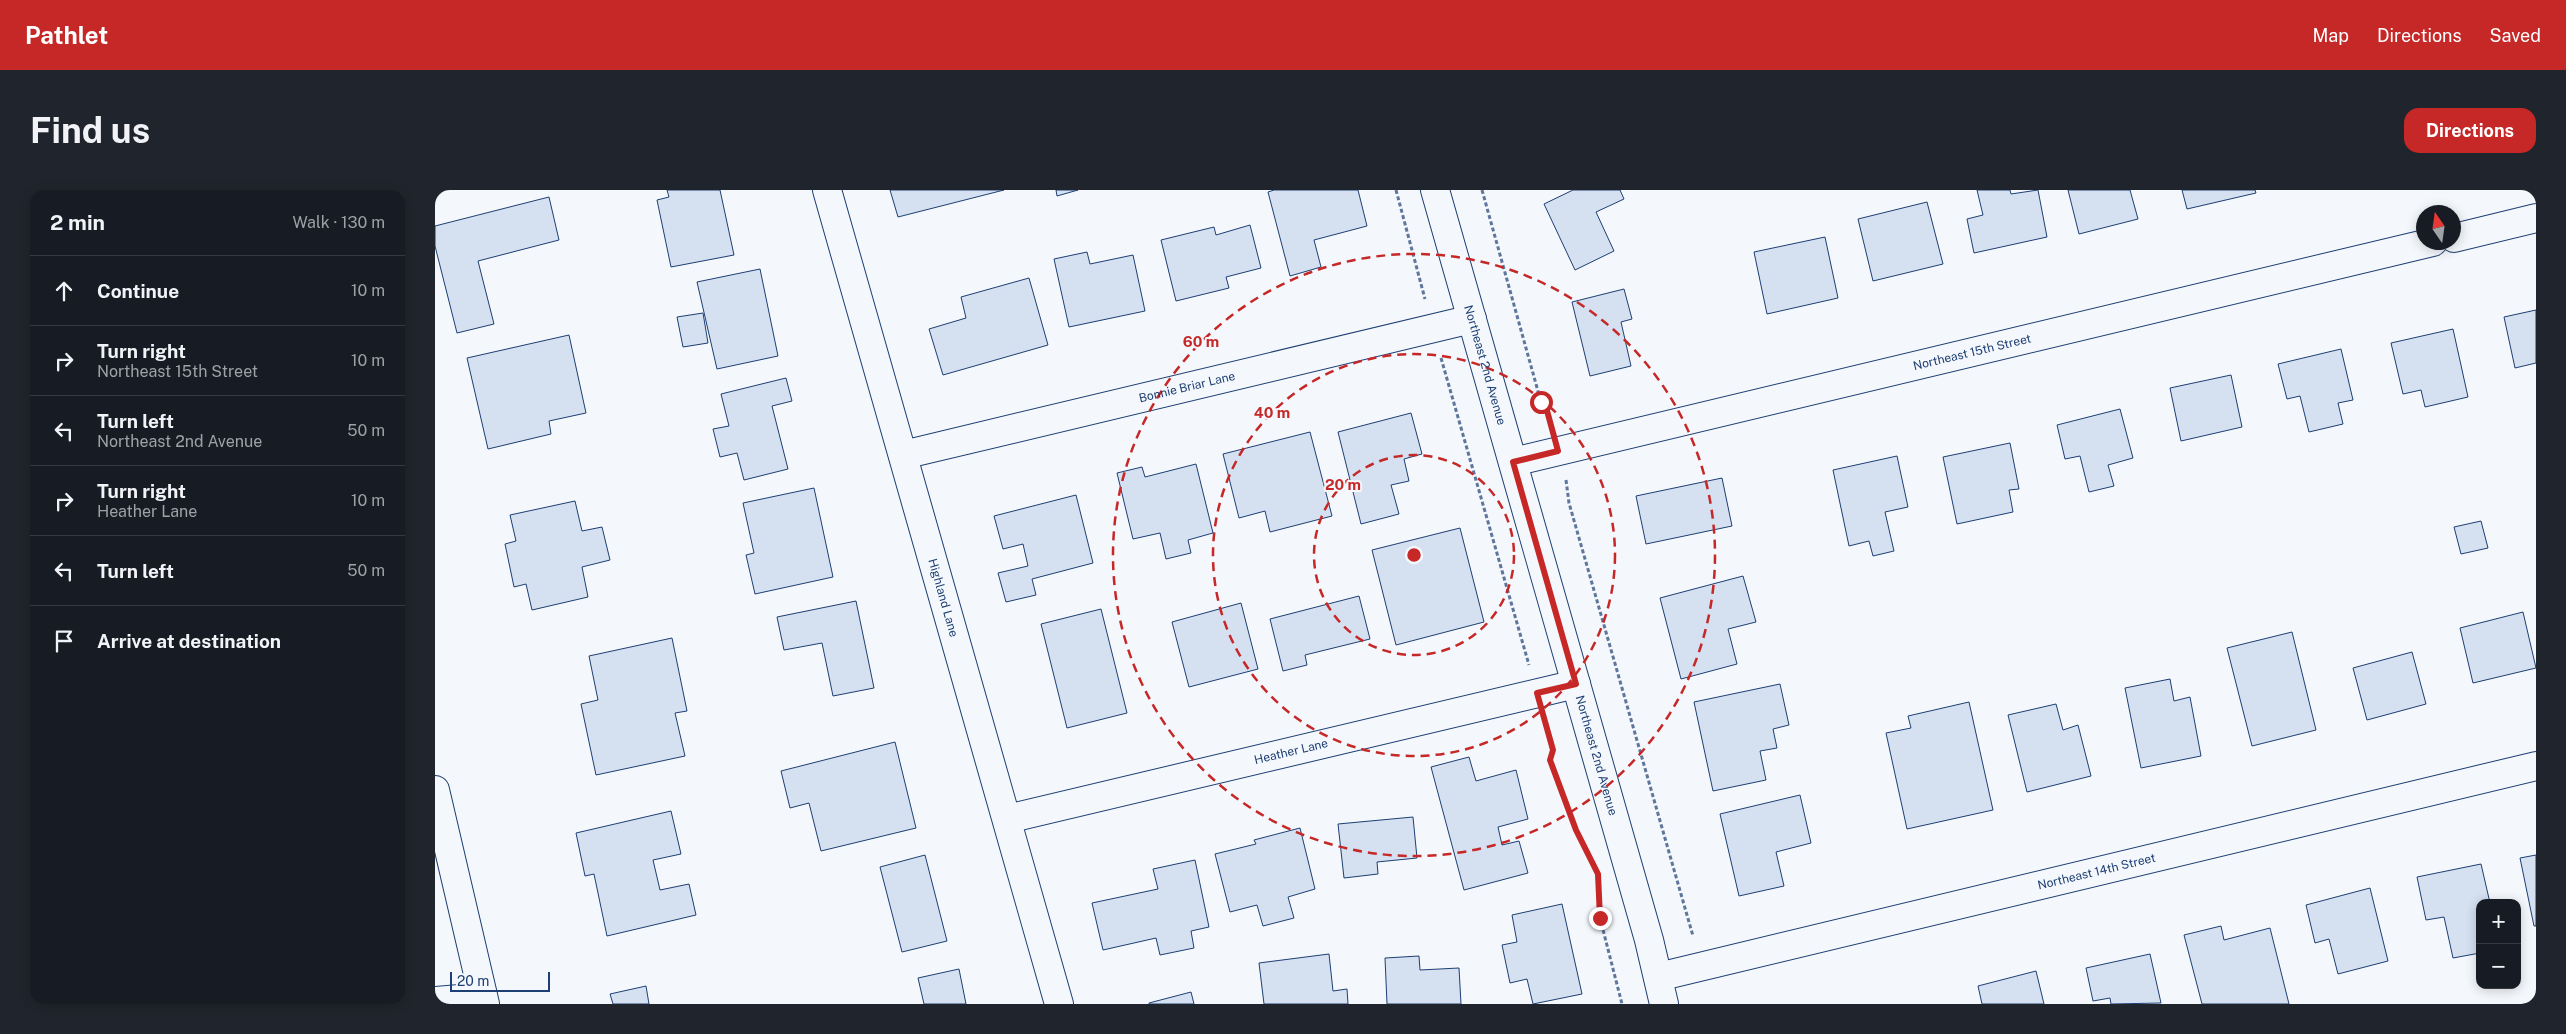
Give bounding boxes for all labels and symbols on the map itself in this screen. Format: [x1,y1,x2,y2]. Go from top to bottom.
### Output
north arrow [2416,205,2461,250]
street label: Northeast 2nd Avenue [1461,303,1509,427]
street label: Northeast 15th Street [1912,331,2033,373]
text: 60 m [1183,333,1219,350]
street label: Bonnie Briar Lane [1137,369,1237,405]
route start [1530,391,1553,414]
text: 40 m [1254,404,1290,421]
text: 20 m [1325,476,1361,493]
centre of rings [1405,546,1423,564]
street label: Highland Lane [925,557,961,639]
street label: Northeast 2nd Avenue [1573,694,1620,817]
street label: Heather Lane [1253,736,1330,767]
street label: Northeast 14th Street [2036,851,2157,893]
route end [1589,907,1612,930]
scale bar [450,969,550,992]

